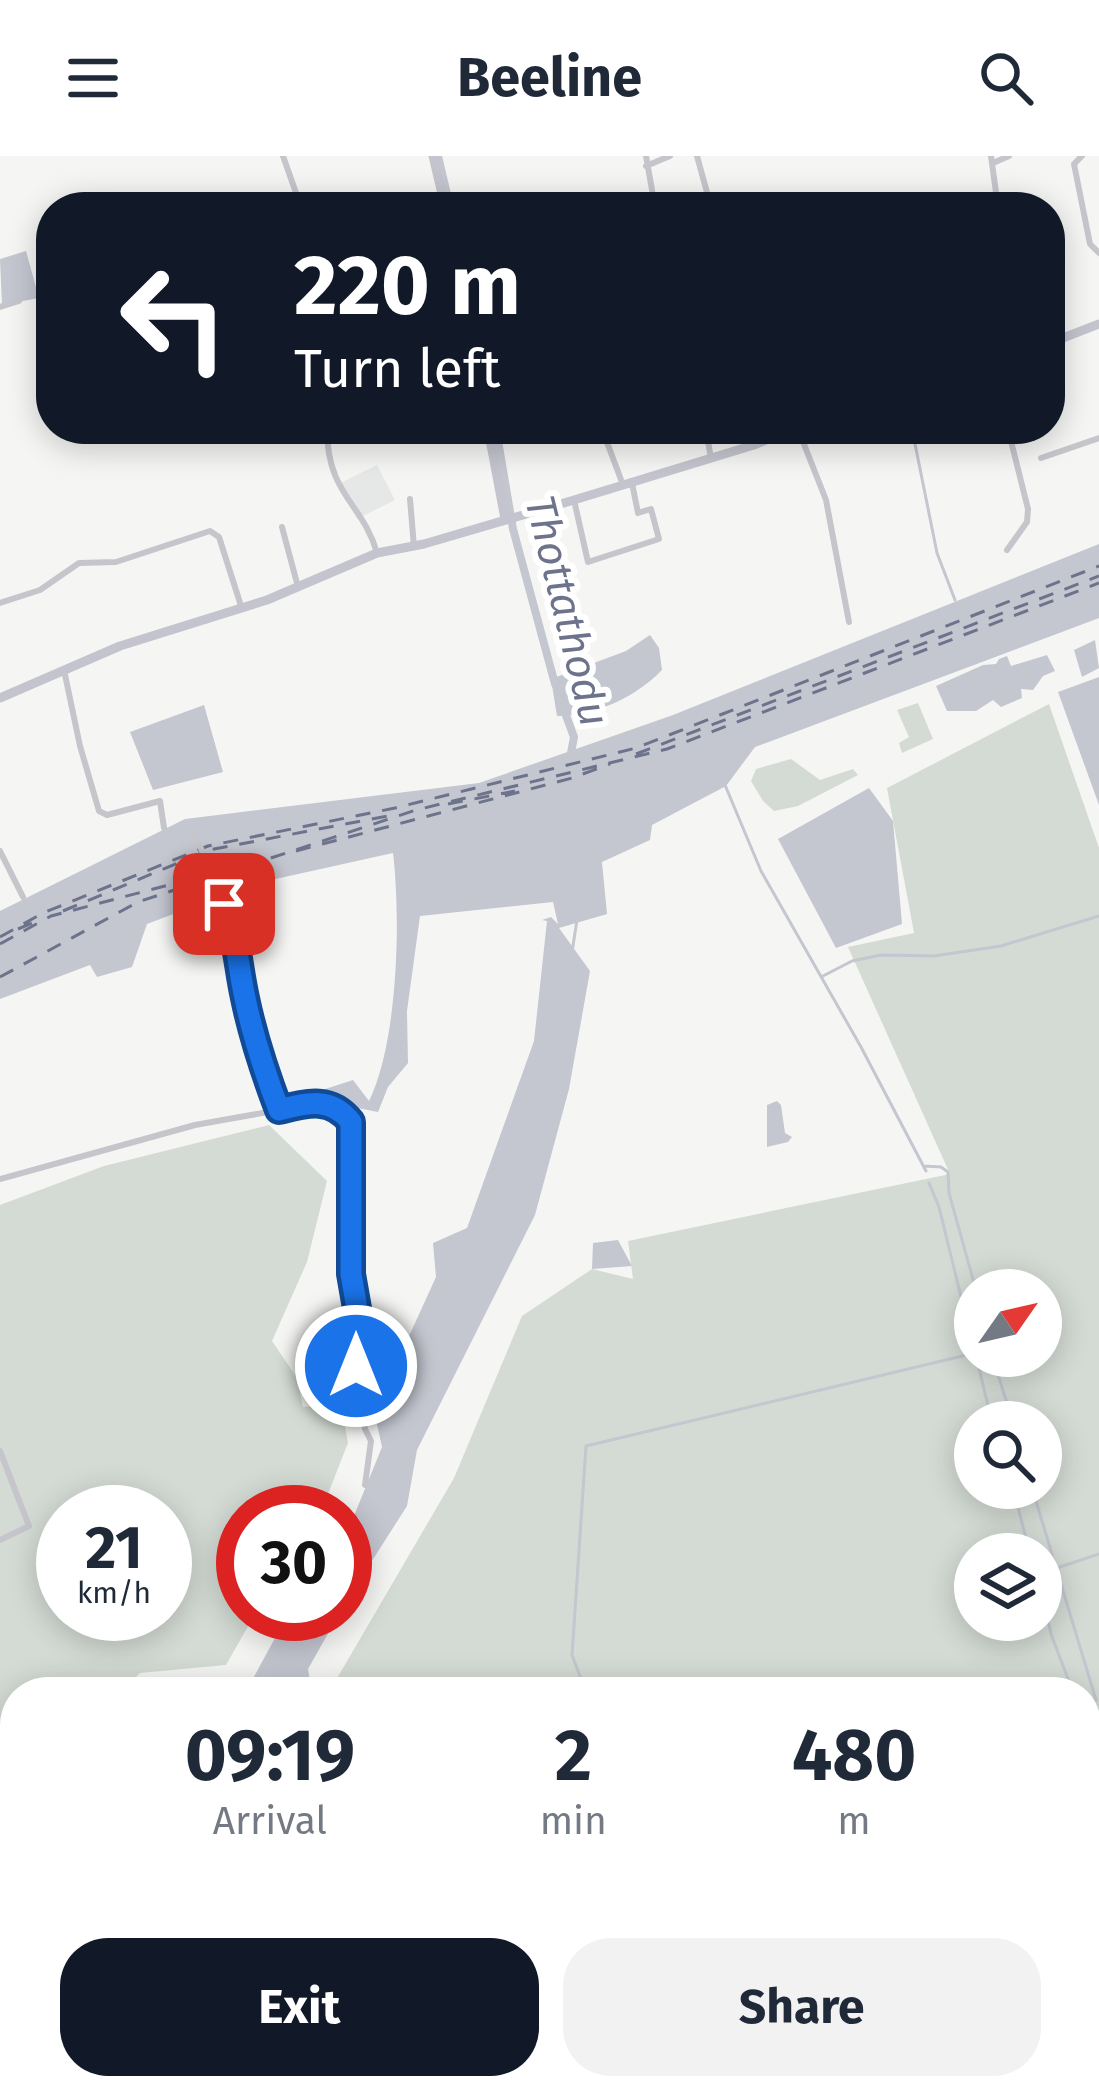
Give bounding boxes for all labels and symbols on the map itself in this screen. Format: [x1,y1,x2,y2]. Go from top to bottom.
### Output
water label: Thottathodu [514,491,620,731]
pin [173,853,275,955]
north arrow [954,1269,1062,1377]
position arrow [293,1303,419,1429]
speed limit sign: 30 [216,1485,372,1641]

